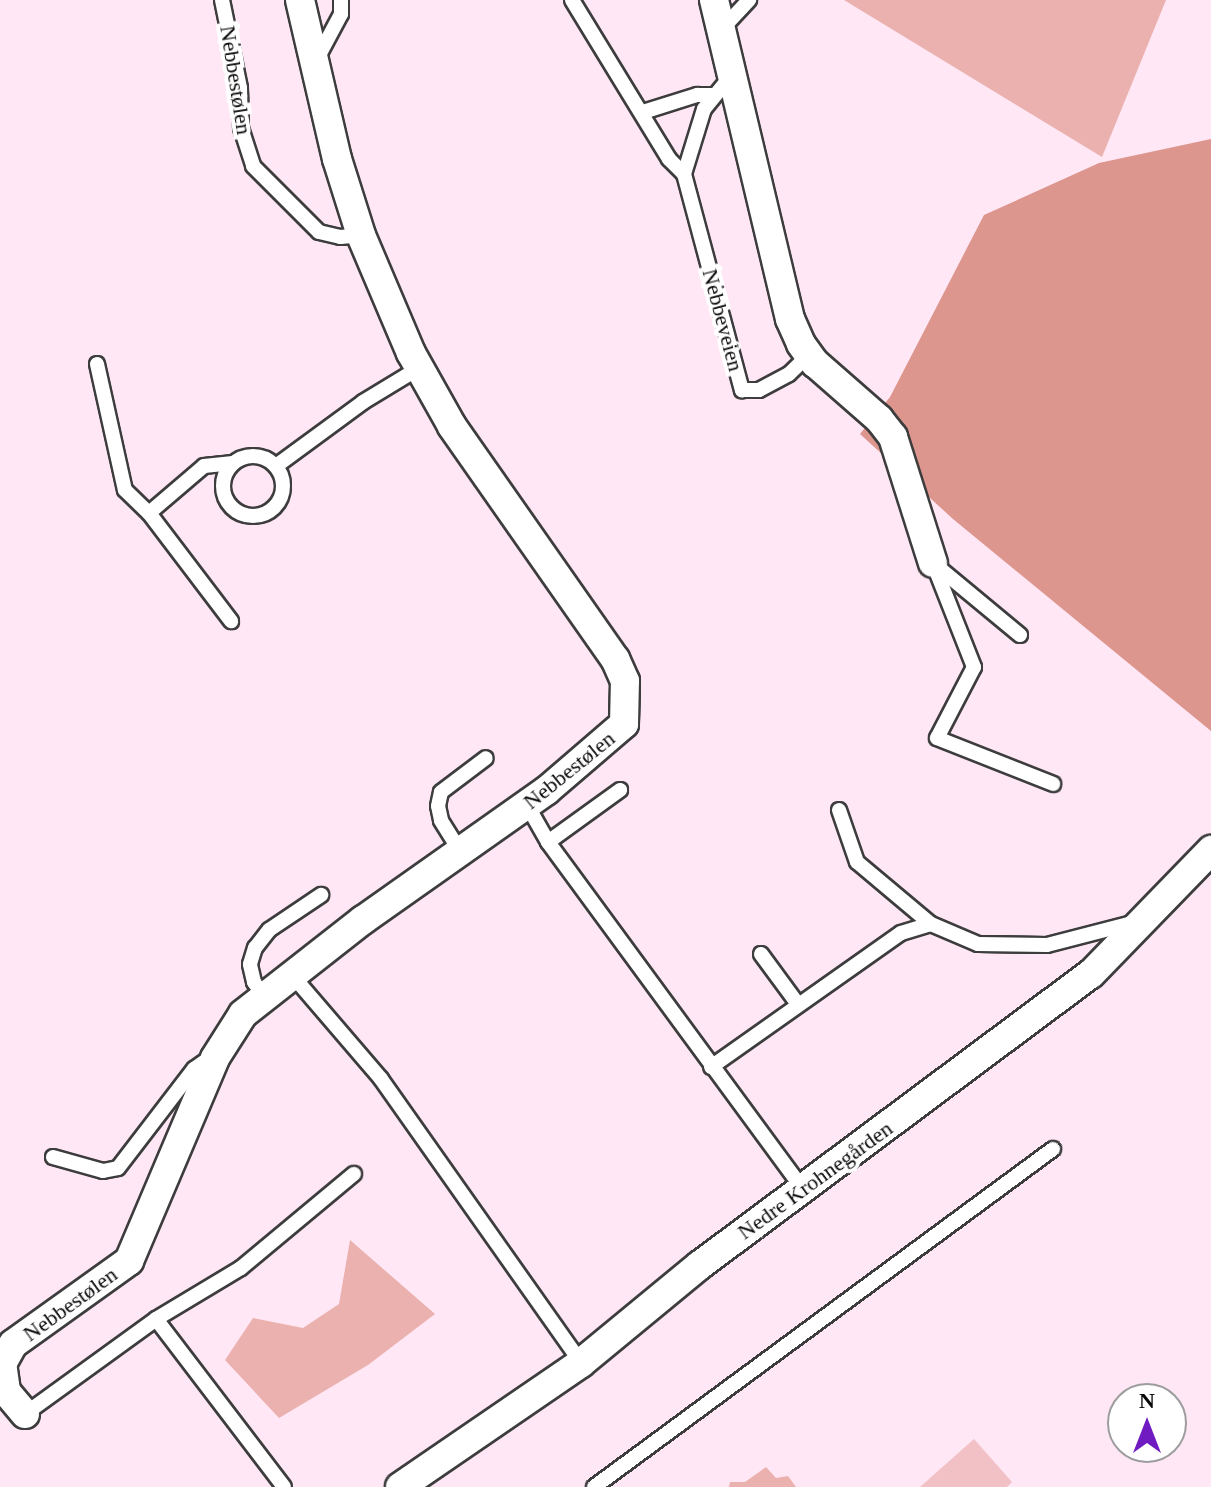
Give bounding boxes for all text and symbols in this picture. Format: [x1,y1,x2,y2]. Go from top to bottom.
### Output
street label: Nebbestølen [214,24,258,136]
street label: Nebbeveien [697,266,749,374]
street label: Nebbestølen [518,725,620,815]
street label: Nedre Krohnegården [732,1115,898,1245]
street label: Nebbestølen [18,1261,122,1347]
north arrow [1107,1383,1187,1463]
text: N [1139,1388,1155,1413]

